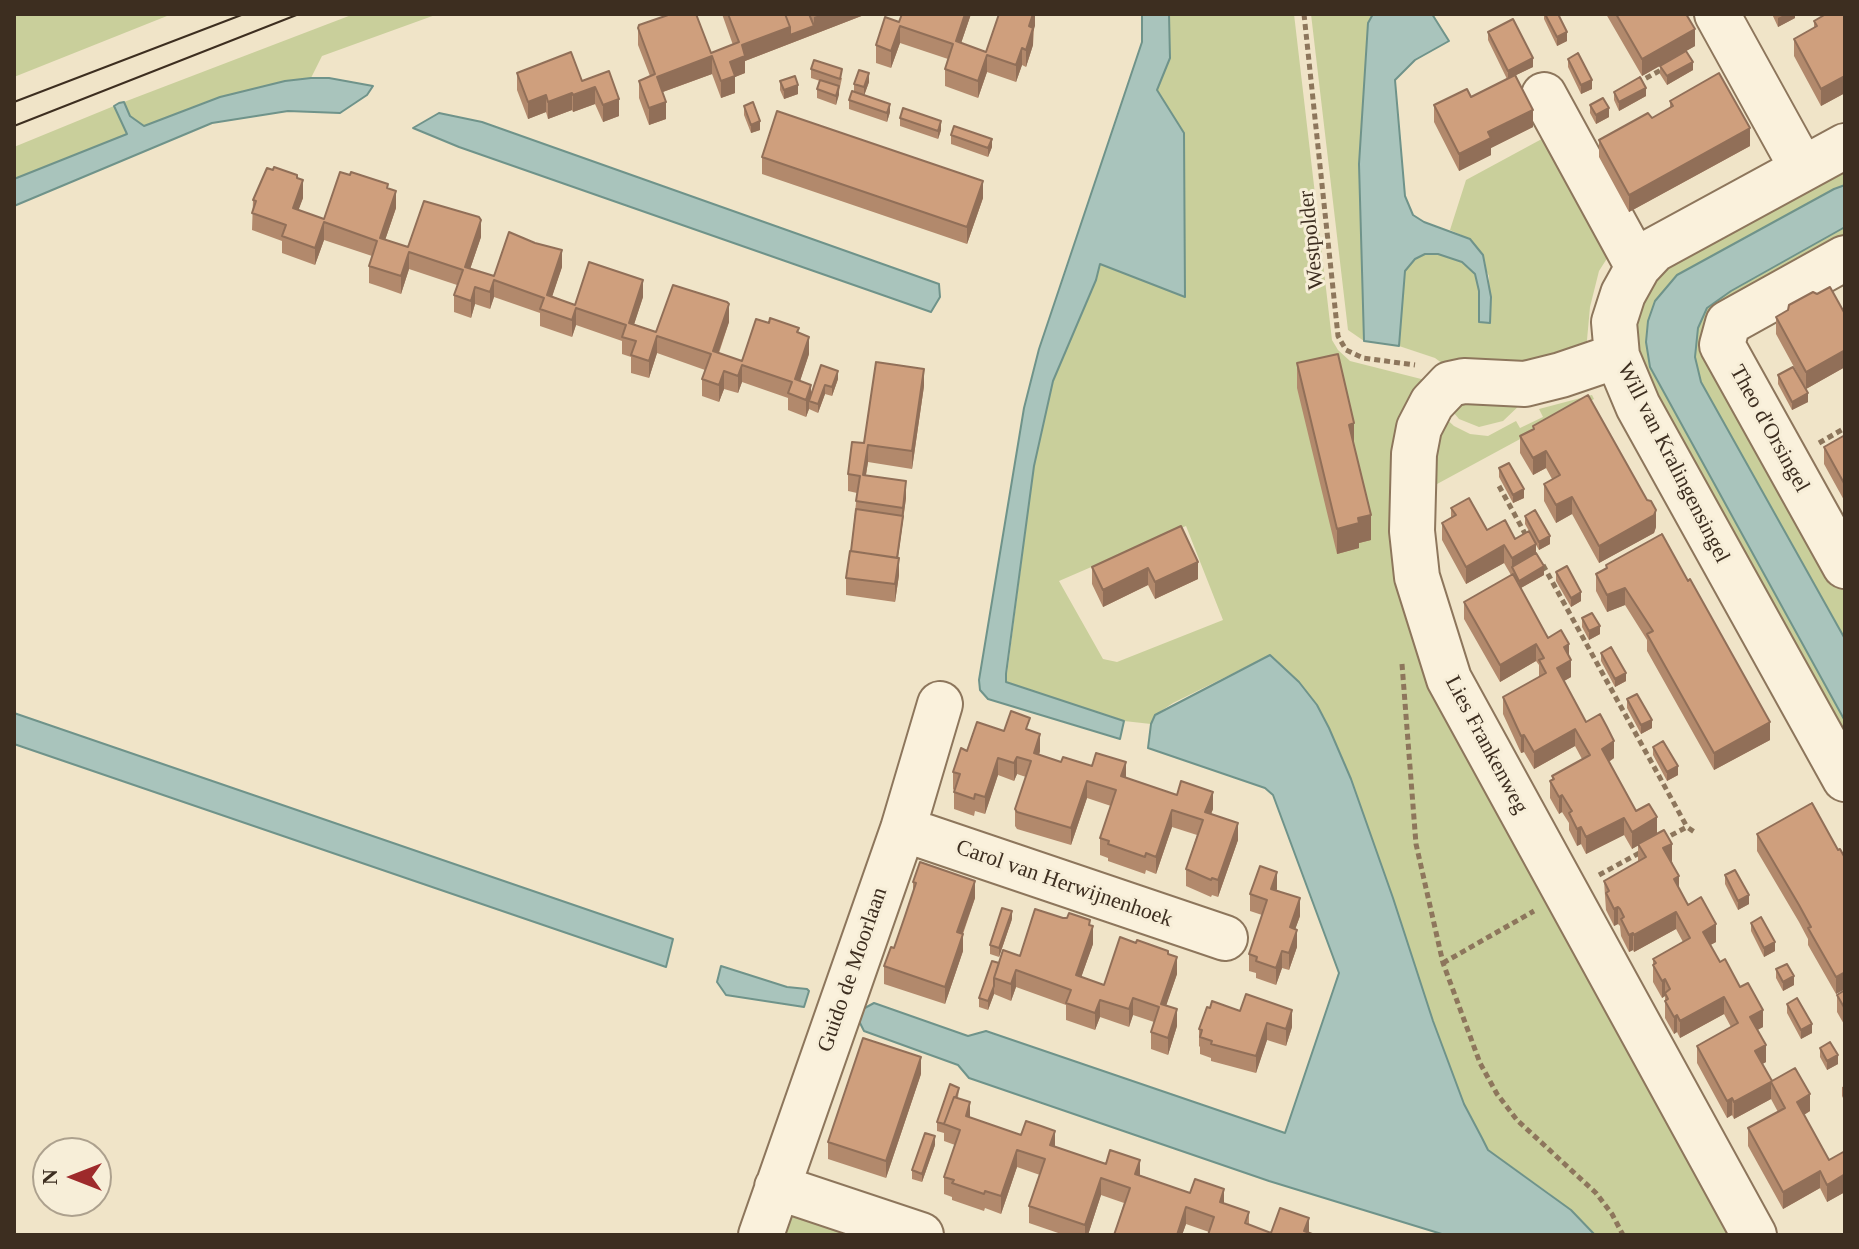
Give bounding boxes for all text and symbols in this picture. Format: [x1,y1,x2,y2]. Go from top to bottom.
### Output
street label: Westpolder [1294,189,1330,291]
street label: Will van Kralingensingel [1611,358,1735,568]
street label: Theo d'Orsingel [1723,361,1815,497]
street label: Lies Frankenweg [1439,672,1533,818]
street label: Carol van Herwijnenhoek [952,835,1176,933]
street label: Guido de Moorlaan [812,884,894,1056]
north arrow [32,1137,112,1217]
text: N [37,1169,62,1185]

